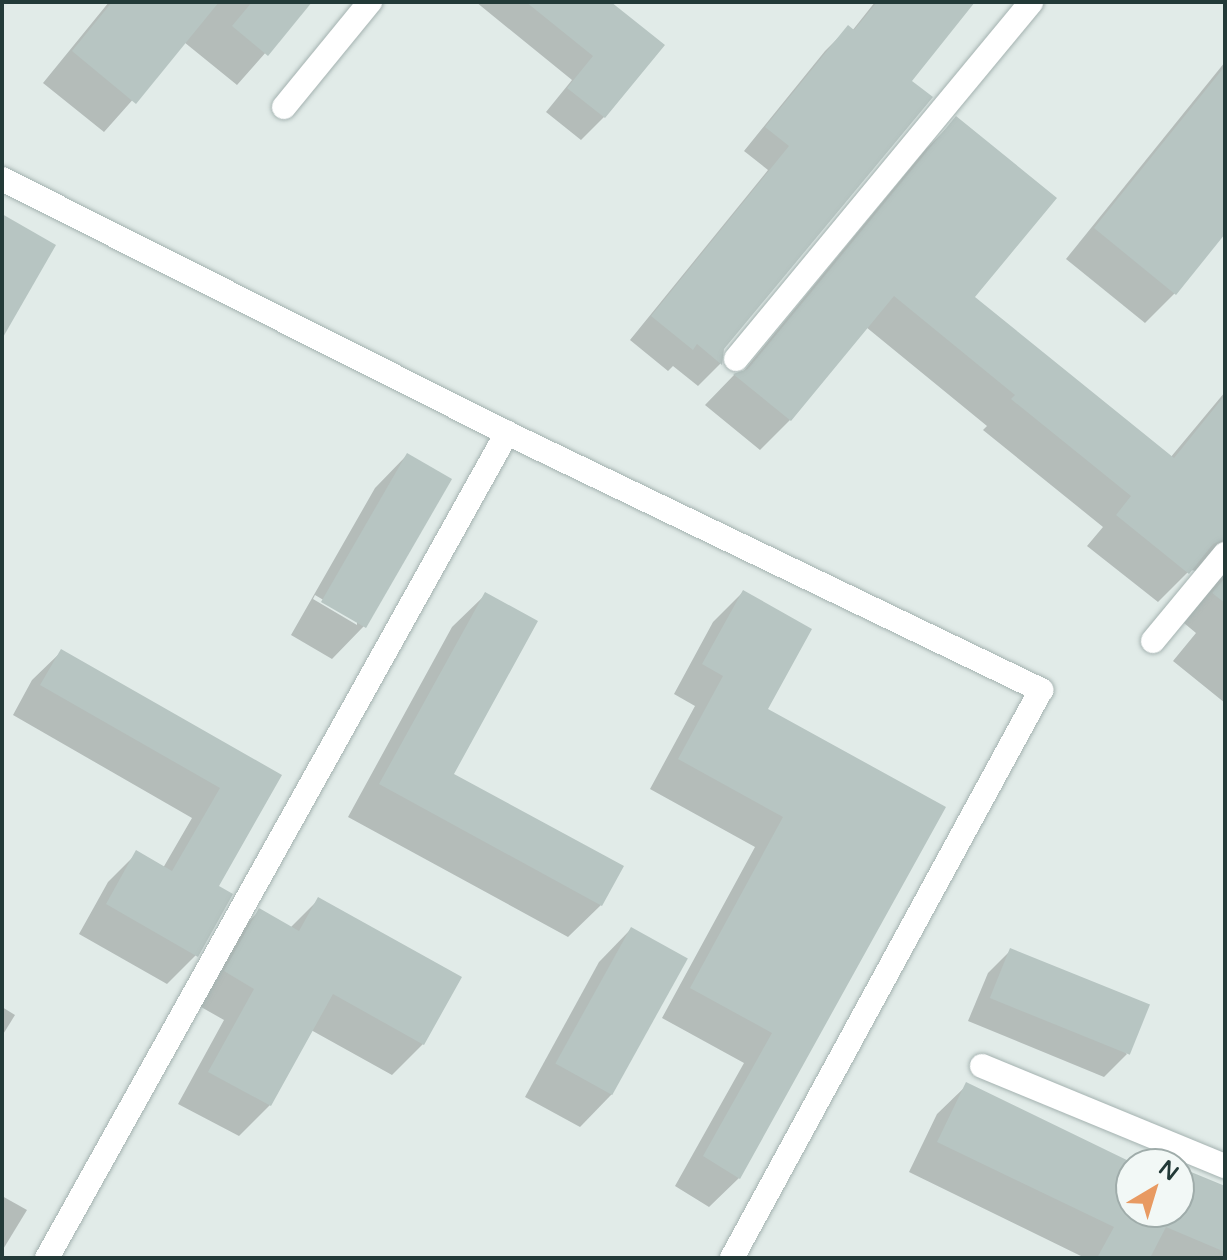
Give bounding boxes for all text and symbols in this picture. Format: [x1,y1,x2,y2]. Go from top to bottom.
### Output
north arrow [1115,1148,1195,1228]
text: N [1154,1155,1184,1186]

